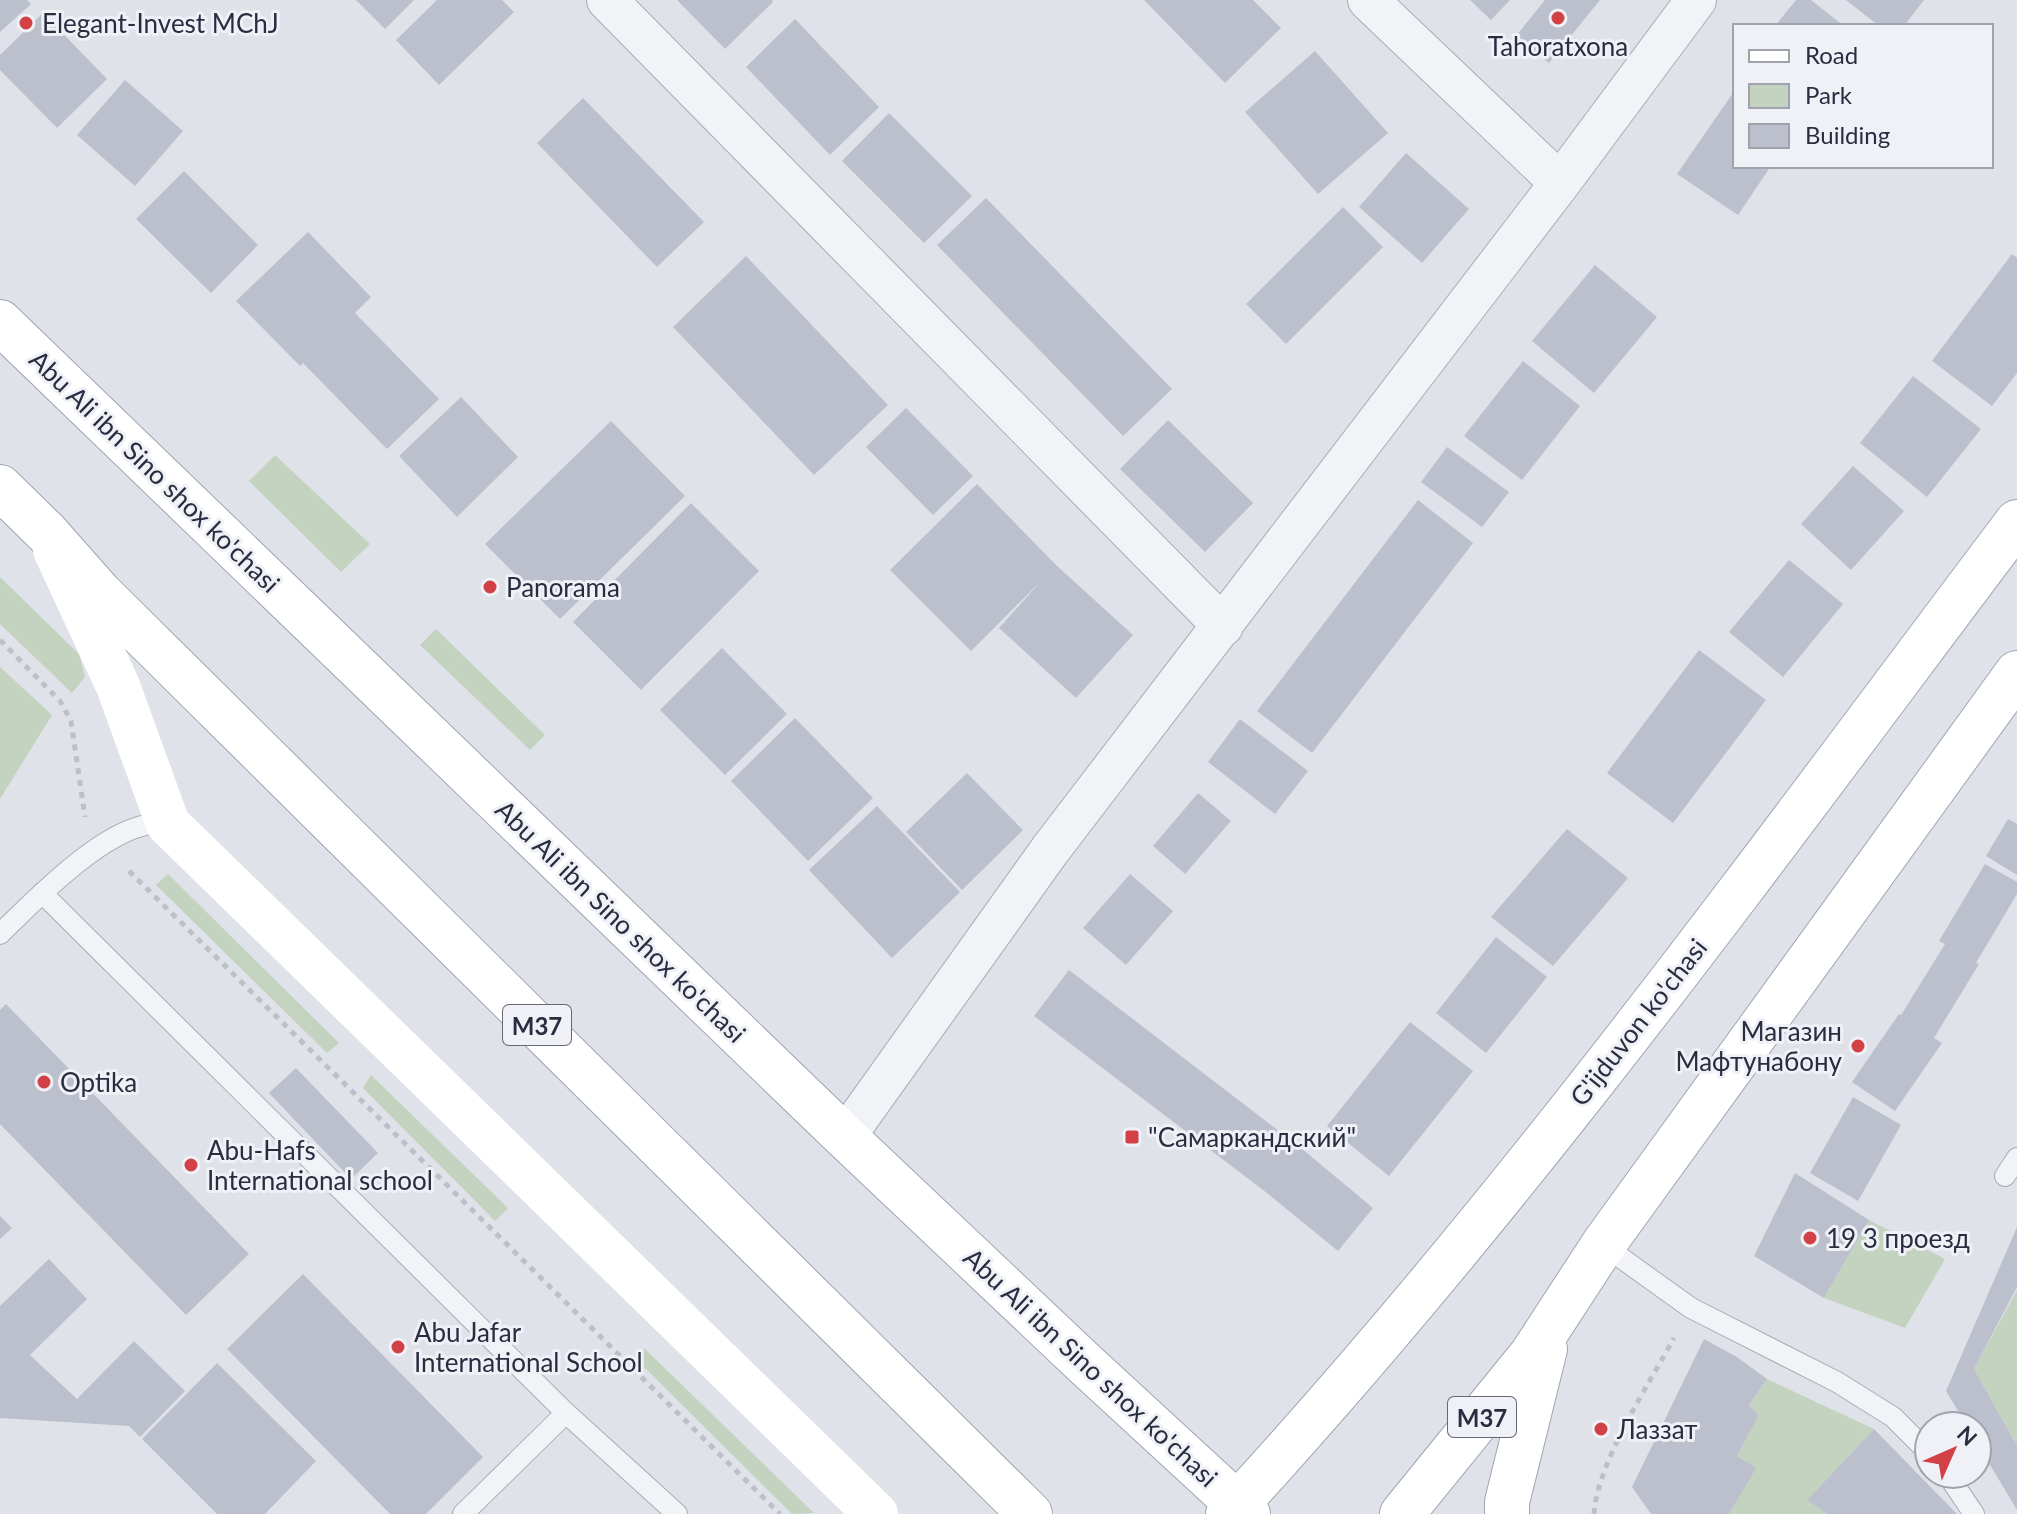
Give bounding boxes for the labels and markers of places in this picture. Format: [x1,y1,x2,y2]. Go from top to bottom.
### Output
place label: Elegant-Invest MChJ [42,7,279,39]
marker: Tahoratxona [1549,9,1567,27]
marker: Elegant-Invest MChJ [17,14,35,32]
place label: Tahoratxona [1488,30,1628,62]
place label: Panorama [506,571,620,603]
marker: Panorama [481,578,499,596]
place label: Магазин Мафтунабону [1675,1015,1843,1077]
marker: Магазин Мафтунабону [1849,1037,1867,1055]
place label: Optika [60,1066,137,1098]
marker: Optika [35,1073,53,1091]
place label: "Самаркандский" [1148,1121,1356,1153]
marker: "Самаркандский" [1123,1128,1141,1146]
place label: Abu-Hafs International school [207,1134,433,1196]
marker: Abu-Hafs International school [182,1156,200,1174]
place label: 19 3 проезд [1826,1222,1970,1254]
marker: 19 3 проезд [1801,1229,1819,1247]
place label: Abu Jafar International School [414,1316,643,1378]
marker: Abu Jafar International School [389,1338,407,1356]
place label: Лаззат [1616,1413,1698,1445]
marker: Лаззат [1592,1420,1610,1438]

